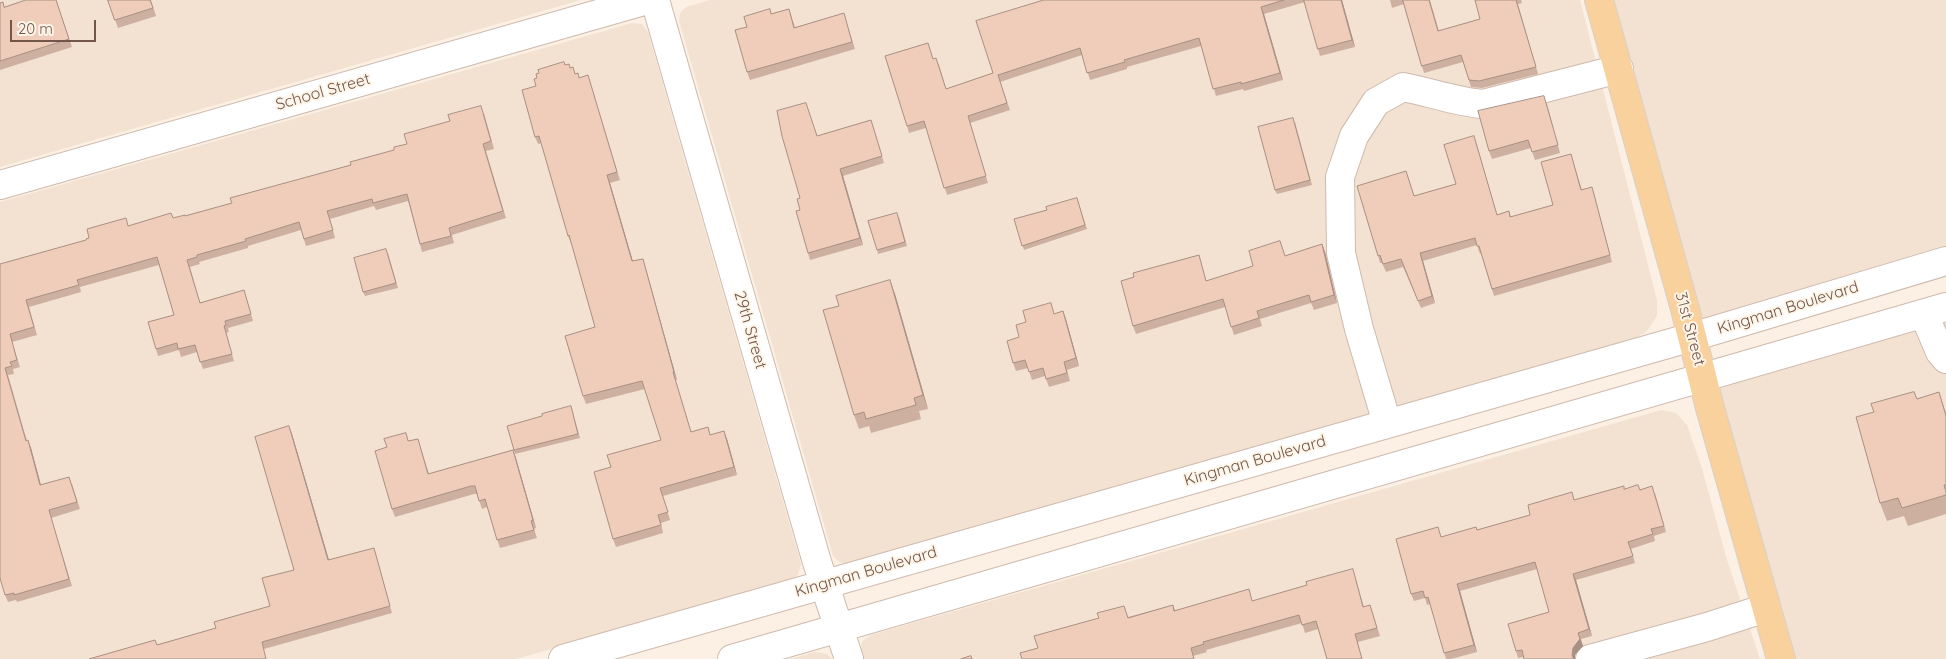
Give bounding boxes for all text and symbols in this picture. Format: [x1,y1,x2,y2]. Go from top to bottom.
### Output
scale bar [12,10,99,42]
text: 20 m [18,19,53,38]
street label: School Street [274,69,372,115]
street label: Kingman Boulevard [1715,277,1861,339]
street label: 29th Street [730,289,770,371]
street label: 31st Street [1671,290,1709,368]
street label: Kingman Boulevard [1182,432,1328,490]
street label: Kingman Boulevard [793,543,939,601]

